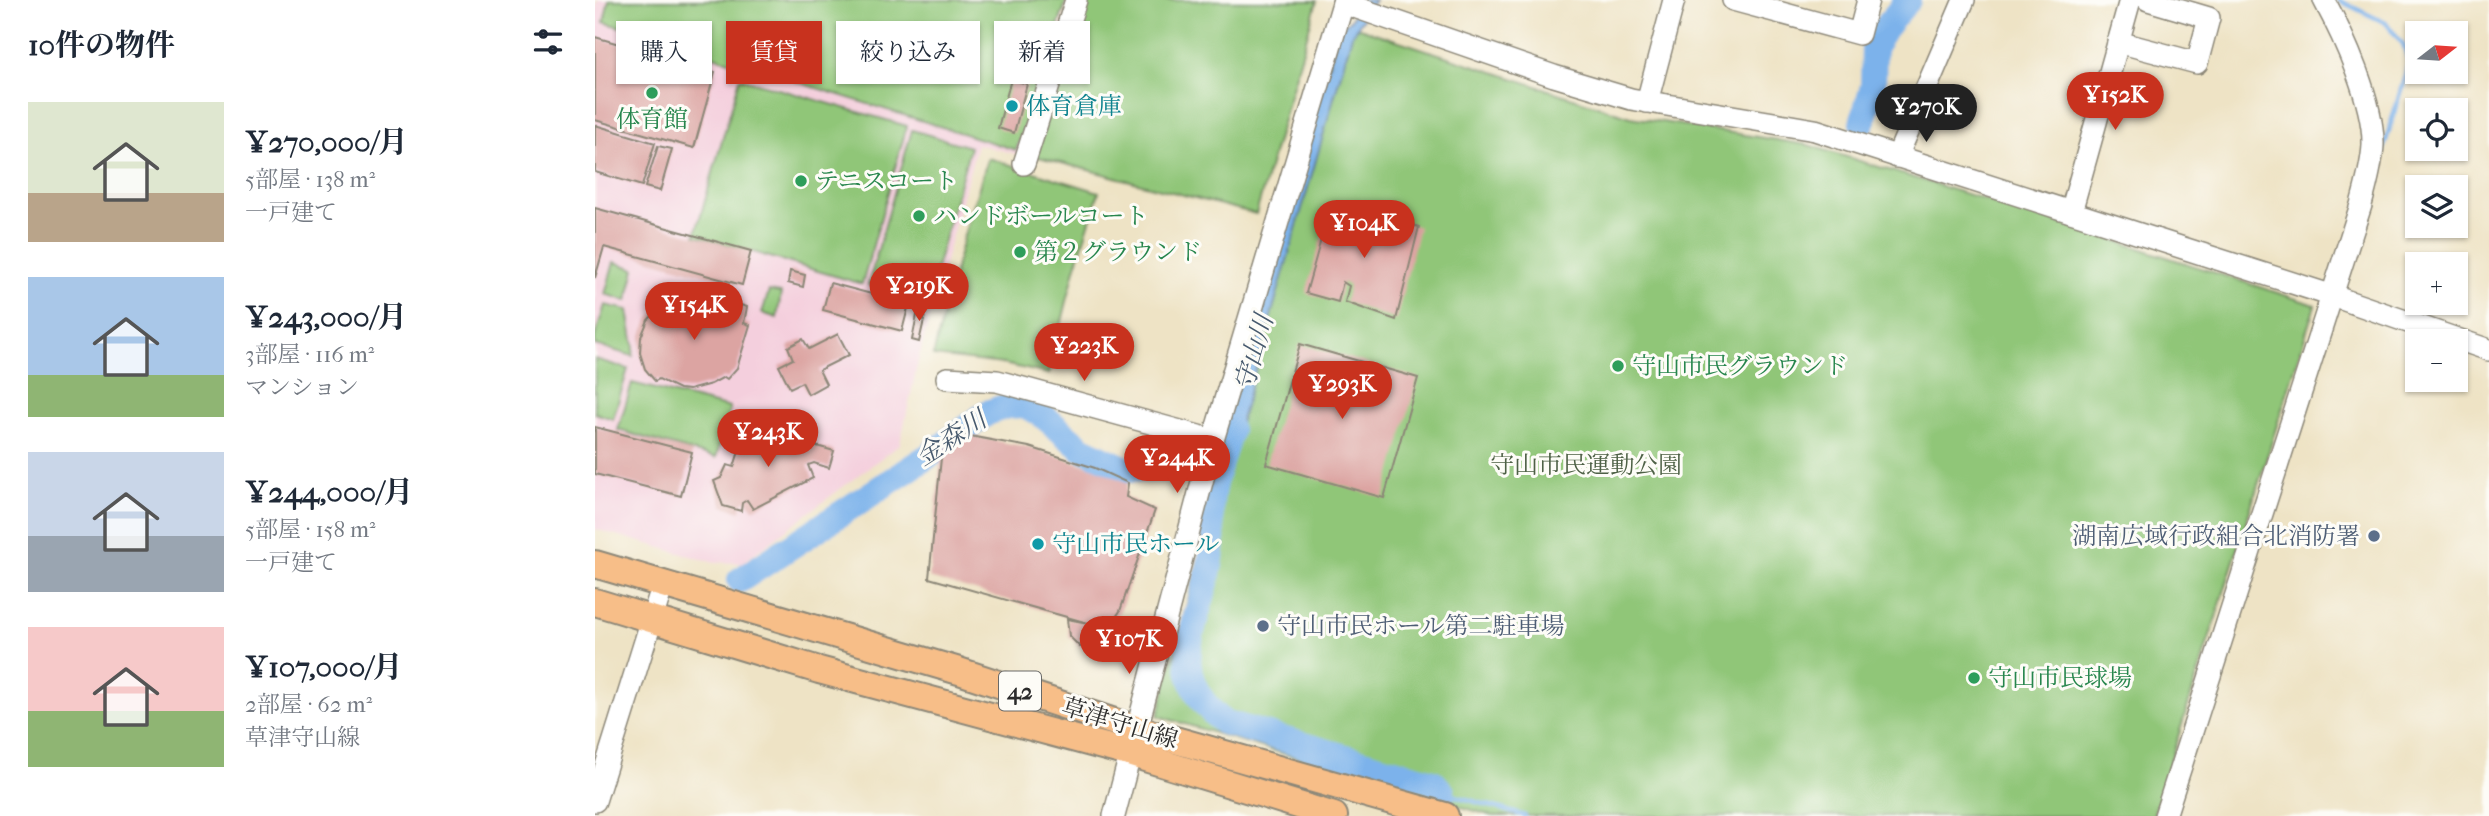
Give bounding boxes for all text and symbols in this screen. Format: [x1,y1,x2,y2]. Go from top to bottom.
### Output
chip: 購入 [616,21,712,84]
chip: 賃貸 [726,21,822,84]
chip: 絞り込み [836,21,980,84]
chip: 新着 [994,21,1090,84]
north arrow [2405,21,2467,84]
map controls [2405,21,2468,392]
icon: filters [529,23,567,61]
text: 10件の物件 [28,28,175,63]
pin: ¥152K [2066,72,2164,132]
text: ¥152K [2083,81,2147,108]
marker: 体育館 [644,85,660,101]
pin: ¥270K [1877,85,1975,144]
place label: 体育倉庫 [1026,92,1122,120]
text: ¥270K [1891,93,1961,120]
marker: 体育倉庫 [1004,98,1020,114]
button: locate [2405,98,2468,161]
place label: 体育館 [616,105,688,133]
text: ¥270,000/月 [245,125,408,160]
icon: home [84,130,168,214]
text: 5部屋 · 138 m² [245,166,375,193]
place label: テニスコート [815,167,958,195]
marker: テニスコート [793,173,809,189]
button: layers [2405,175,2468,238]
text: 一戸建て [245,199,337,226]
pin: ¥104K [1315,201,1413,260]
place label: ハンドボールコート [933,202,1149,230]
marker: ハンドボールコート [911,208,927,224]
text: ¥104K [1330,209,1398,236]
place label: 第２グラウンド [1034,238,1202,266]
marker: 第２グラウンド [1012,244,1028,260]
button: + [2405,252,2468,315]
pin: ¥219K [870,264,968,323]
text: ¥219K [886,272,952,299]
pin: ¥154K [645,282,743,342]
text: ¥154K [661,291,727,318]
text: ¥243,000/月 [245,300,407,335]
icon: home [84,305,168,389]
water label: 守山川 [1228,308,1280,395]
pin: ¥223K [1035,324,1133,383]
button: − [2405,329,2468,392]
text: ¥223K [1050,332,1118,359]
text: 3部屋 · 116 m² [245,341,374,368]
place label: 守山市民グラウンド [1632,352,1848,380]
marker: 守山市民グラウンド [1610,358,1626,374]
pin: ¥293K [1293,362,1391,421]
text: ¥293K [1308,370,1376,397]
text: マンション [245,374,359,401]
water label: 金森川 [910,402,995,472]
pin: ¥243K [719,410,817,469]
text: ¥243K [733,418,803,445]
pin: ¥244K [1128,435,1226,495]
text: ¥244K [1140,444,1214,471]
park label: 守山市民運動公園 [1490,451,1682,479]
text: ¥244,000/月 [245,475,413,510]
icon: home [84,480,168,564]
text: 5部屋 · 158 m² [245,516,376,543]
place label: 湖南広域行政組合北消防署 [2072,522,2360,550]
marker: 湖南広域行政組合北消防署 [2366,528,2382,544]
place label: 守山市民ホール [1052,530,1220,558]
marker: 守山市民ホール [1030,536,1046,552]
text: 一戸建て [245,549,337,576]
place label: 守山市民ホール第二駐車場 [1277,612,1565,640]
pin: ¥107K [1080,616,1178,676]
marker: 守山市民ホール第二駐車場 [1255,618,1271,634]
text: ¥107K [1096,625,1162,652]
text: ¥107,000/月 [245,650,403,685]
icon: home [84,655,168,739]
place label: 守山市民球場 [1988,664,2132,692]
marker: 守山市民球場 [1966,670,1982,686]
road number: 42 [999,671,1041,710]
text: 2部屋 · 62 m² [245,691,372,718]
street label: 草津守山線 [1059,692,1181,754]
text: 草津守山線 [245,724,360,751]

